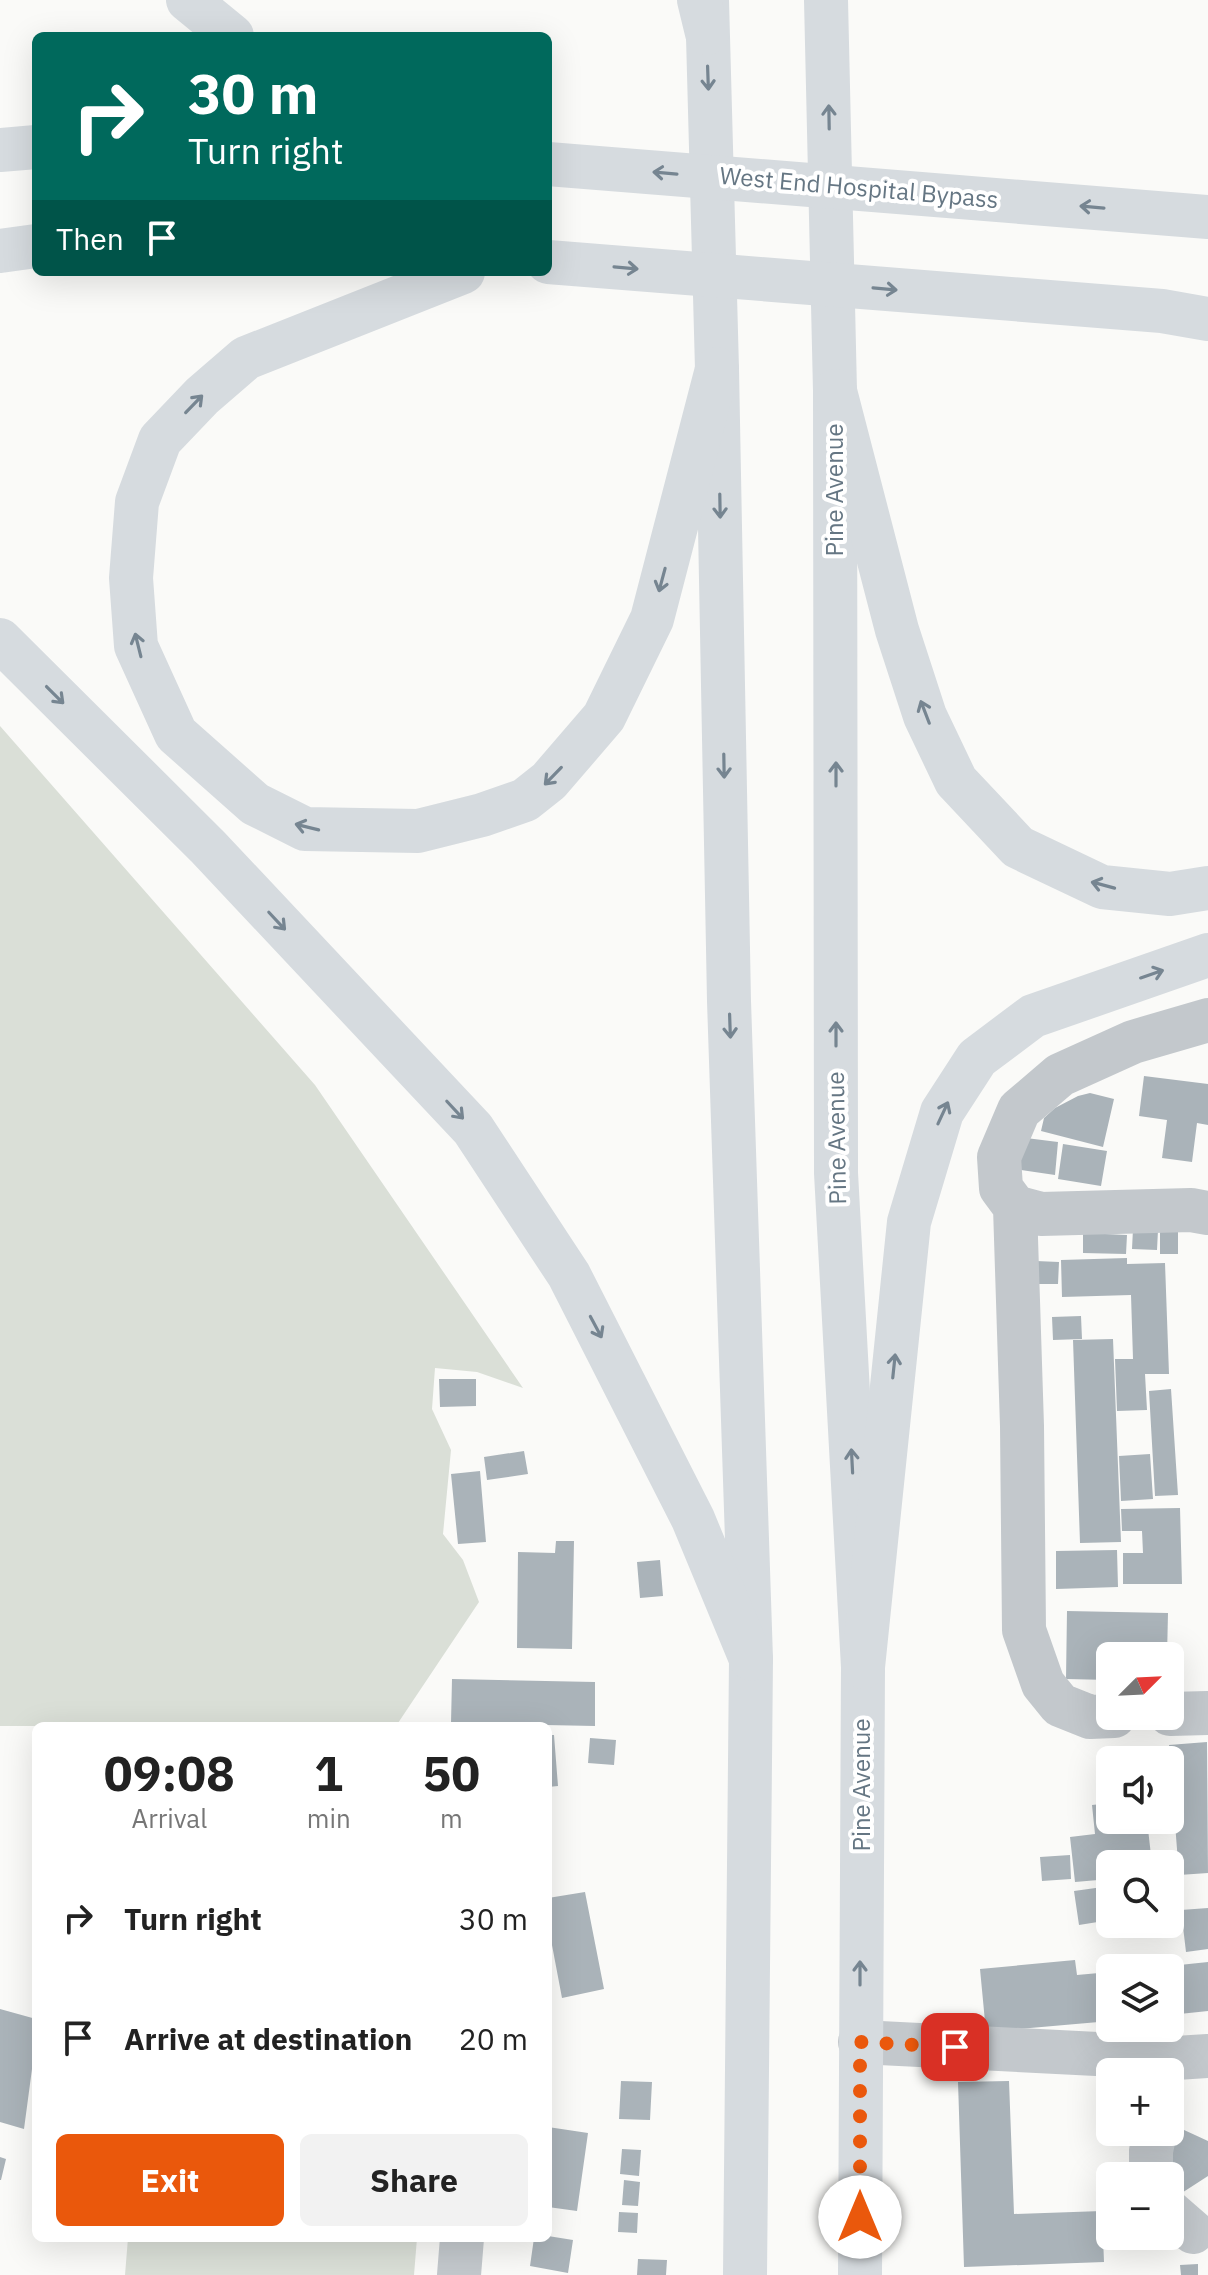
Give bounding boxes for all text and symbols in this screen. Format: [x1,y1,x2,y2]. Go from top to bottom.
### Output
text: 30 m [188,57,318,129]
icon: right [56,64,160,168]
one-way arrow [701,64,716,91]
one-way arrow [821,104,837,131]
text: Turn right [188,127,344,174]
street label: West End Hospital Bypass [718,159,1000,215]
one-way arrow [652,165,679,180]
one-way arrow [1079,199,1106,214]
icon: arrive [140,216,184,260]
text: Then [56,219,124,258]
one-way arrow [612,261,639,276]
one-way arrow [871,282,898,297]
one-way arrow [185,394,204,414]
street label: Pine Avenue [818,423,850,557]
one-way arrow [712,492,727,519]
one-way arrow [654,566,669,592]
one-way arrow [130,633,145,659]
one-way arrow [45,685,64,704]
one-way arrow [917,700,931,725]
one-way arrow [717,752,732,779]
one-way arrow [828,761,844,788]
one-way arrow [543,766,562,786]
one-way arrow [295,819,320,834]
one-way arrow [1091,876,1117,891]
one-way arrow [267,910,285,930]
one-way arrow [1139,966,1164,981]
one-way arrow [722,1012,737,1039]
one-way arrow [828,1021,844,1048]
street label: Pine Avenue [819,1071,853,1205]
one-way arrow [445,1100,464,1119]
one-way arrow [937,1101,952,1125]
one-way arrow [589,1315,605,1339]
one-way arrow [887,1353,902,1380]
one-way arrow [844,1448,859,1475]
north arrow [1096,1642,1184,1730]
map controls [1096,1642,1184,2250]
street label: Pine Avenue [845,1718,877,1852]
text: 09:08 [104,1742,235,1804]
text: 1 [314,1742,343,1804]
text: 50 [423,1742,480,1804]
button: sound [1096,1746,1184,1834]
text: Arrival [131,1801,207,1835]
text: min [307,1801,351,1835]
text: m [440,1801,463,1835]
button: search [1096,1850,1184,1938]
icon: right [56,1896,100,1940]
text: Turn right [124,1899,262,1938]
text: 30 m [459,1899,528,1938]
button: layers [1096,1954,1184,2042]
one-way arrow [853,1960,868,1987]
pin [921,2013,989,2081]
icon: arrive [56,2016,100,2060]
text: Arrive at destination [124,2019,412,2058]
text: 20 m [459,2019,528,2058]
icon: arrive [933,2025,977,2069]
button: + [1096,2058,1184,2146]
button: Exit [56,2134,284,2226]
button: Share [300,2134,528,2226]
button: − [1096,2162,1184,2250]
position arrow [818,2175,902,2259]

